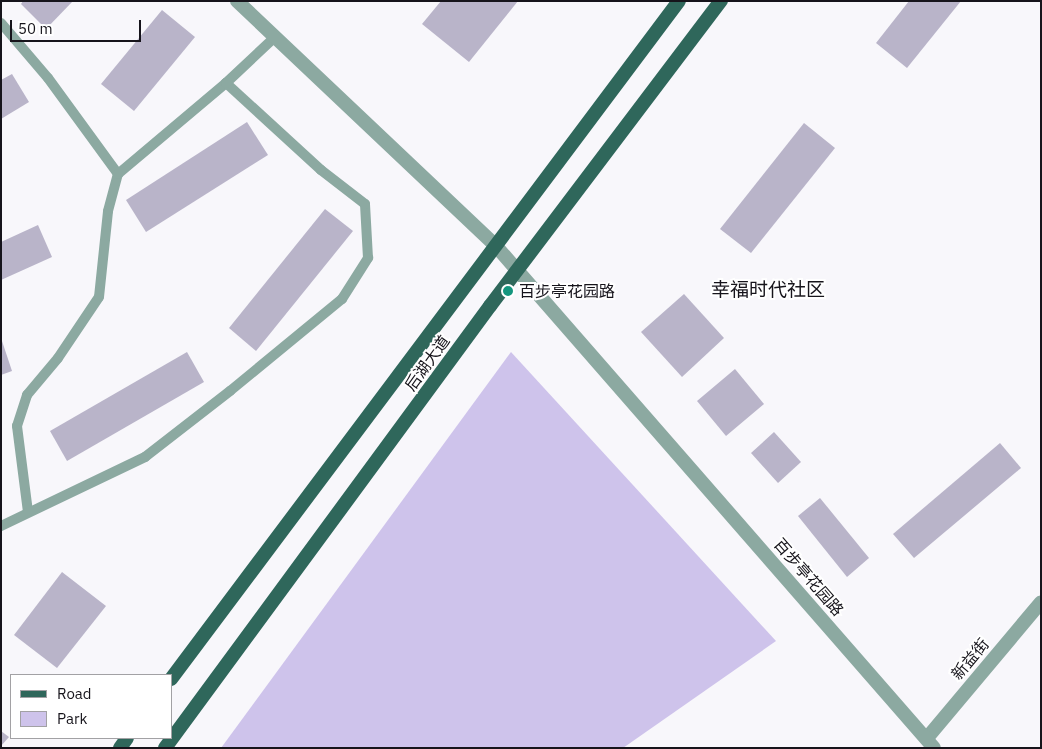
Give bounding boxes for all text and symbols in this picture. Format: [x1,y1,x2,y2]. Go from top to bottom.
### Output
scale bar [12,10,144,42]
text: 50 m [18,19,53,38]
district label: 幸福时代社区 [711,279,825,301]
place label: 百步亭花园路 [519,281,615,301]
marker: 百步亭花园路 [501,284,515,298]
street label: 后湖大道 [400,331,454,395]
street label: 百步亭花园路 [770,534,848,620]
street label: 新益街 [947,634,993,684]
legend [10,674,172,739]
text: Road [57,684,92,703]
text: Park [57,709,87,728]

